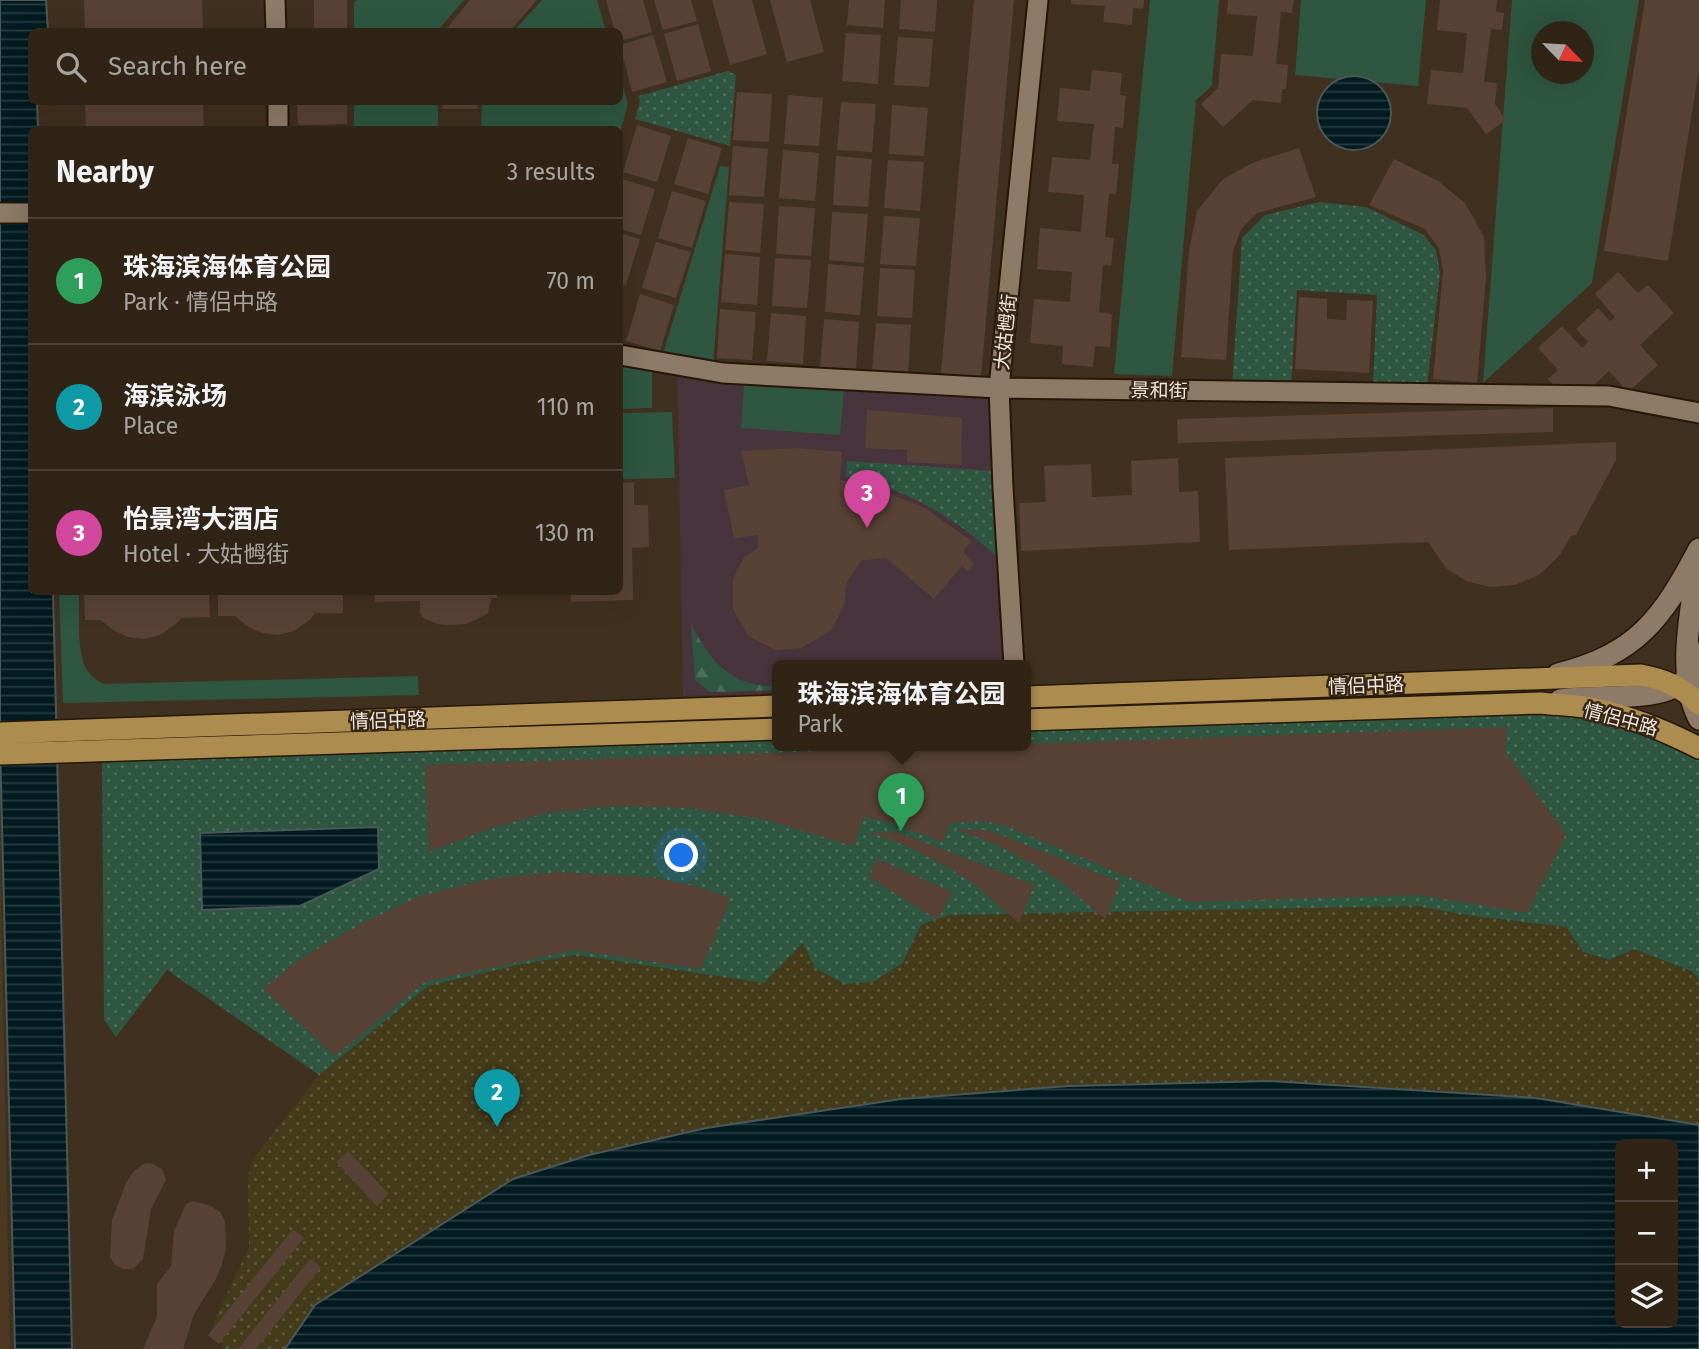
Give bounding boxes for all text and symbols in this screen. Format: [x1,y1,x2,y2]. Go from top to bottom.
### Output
north arrow [1531,21,1594,84]
search box [28,28,623,105]
icon: search [52,48,90,86]
text: Search here [108,51,247,82]
text: Nearby [56,154,154,190]
text: 3 results [507,158,595,186]
text: 珠海滨海体育公园 [123,252,331,283]
text: 1 [74,267,84,295]
text: 70 m [546,267,595,295]
text: Park · 情侣中路 [123,288,278,316]
street label: 大姑乸街 [990,293,1021,371]
street label: 景和街 [1130,379,1188,402]
text: 海滨泳场 [123,381,227,412]
text: 2 [73,393,85,421]
text: 110 m [537,393,595,421]
text: Place [123,412,178,440]
pin: 3 [844,470,890,528]
text: 怡景湾大酒店 [123,504,279,535]
text: 3 [73,519,85,547]
text: 130 m [535,519,595,547]
text: Hotel · 大姑乸街 [123,540,289,568]
popup [772,660,1031,751]
street label: 情侣中路 [1328,673,1404,698]
text: 珠海滨海体育公园 [797,679,1006,710]
street label: 情侶中路 [1581,699,1661,740]
street label: 情侣中路 [350,708,426,733]
text: Park [797,710,843,738]
pin: 1 [878,773,924,831]
your location [664,838,698,872]
pin: 2 [474,1069,520,1127]
map controls [1615,1139,1678,1328]
button: + [1615,1139,1678,1202]
button: − [1615,1202,1678,1265]
button: layers [1615,1265,1678,1328]

